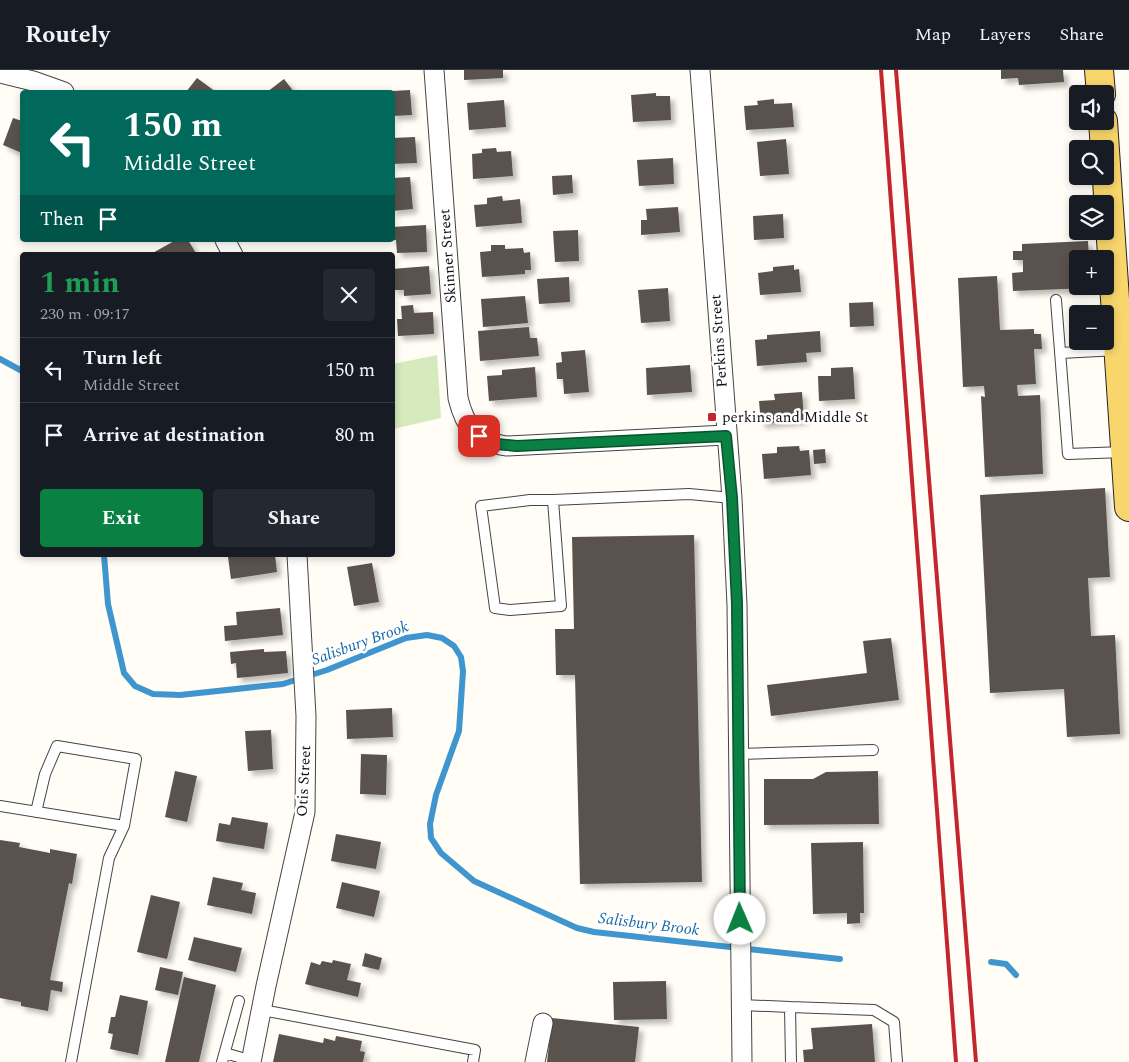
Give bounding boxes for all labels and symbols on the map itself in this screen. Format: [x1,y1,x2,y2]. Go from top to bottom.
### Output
street label: Skinner Street [433,208,463,304]
street label: Perkins Street [704,294,734,388]
place label: perkins and Middle St [722,406,868,429]
marker: perkins and Middle St [706,411,718,423]
pin [458,415,500,457]
water label: Salisbury Brook [308,614,412,672]
street label: Otis Street [291,745,317,817]
position arrow [713,892,765,944]
water label: Salisbury Brook [597,906,701,942]

